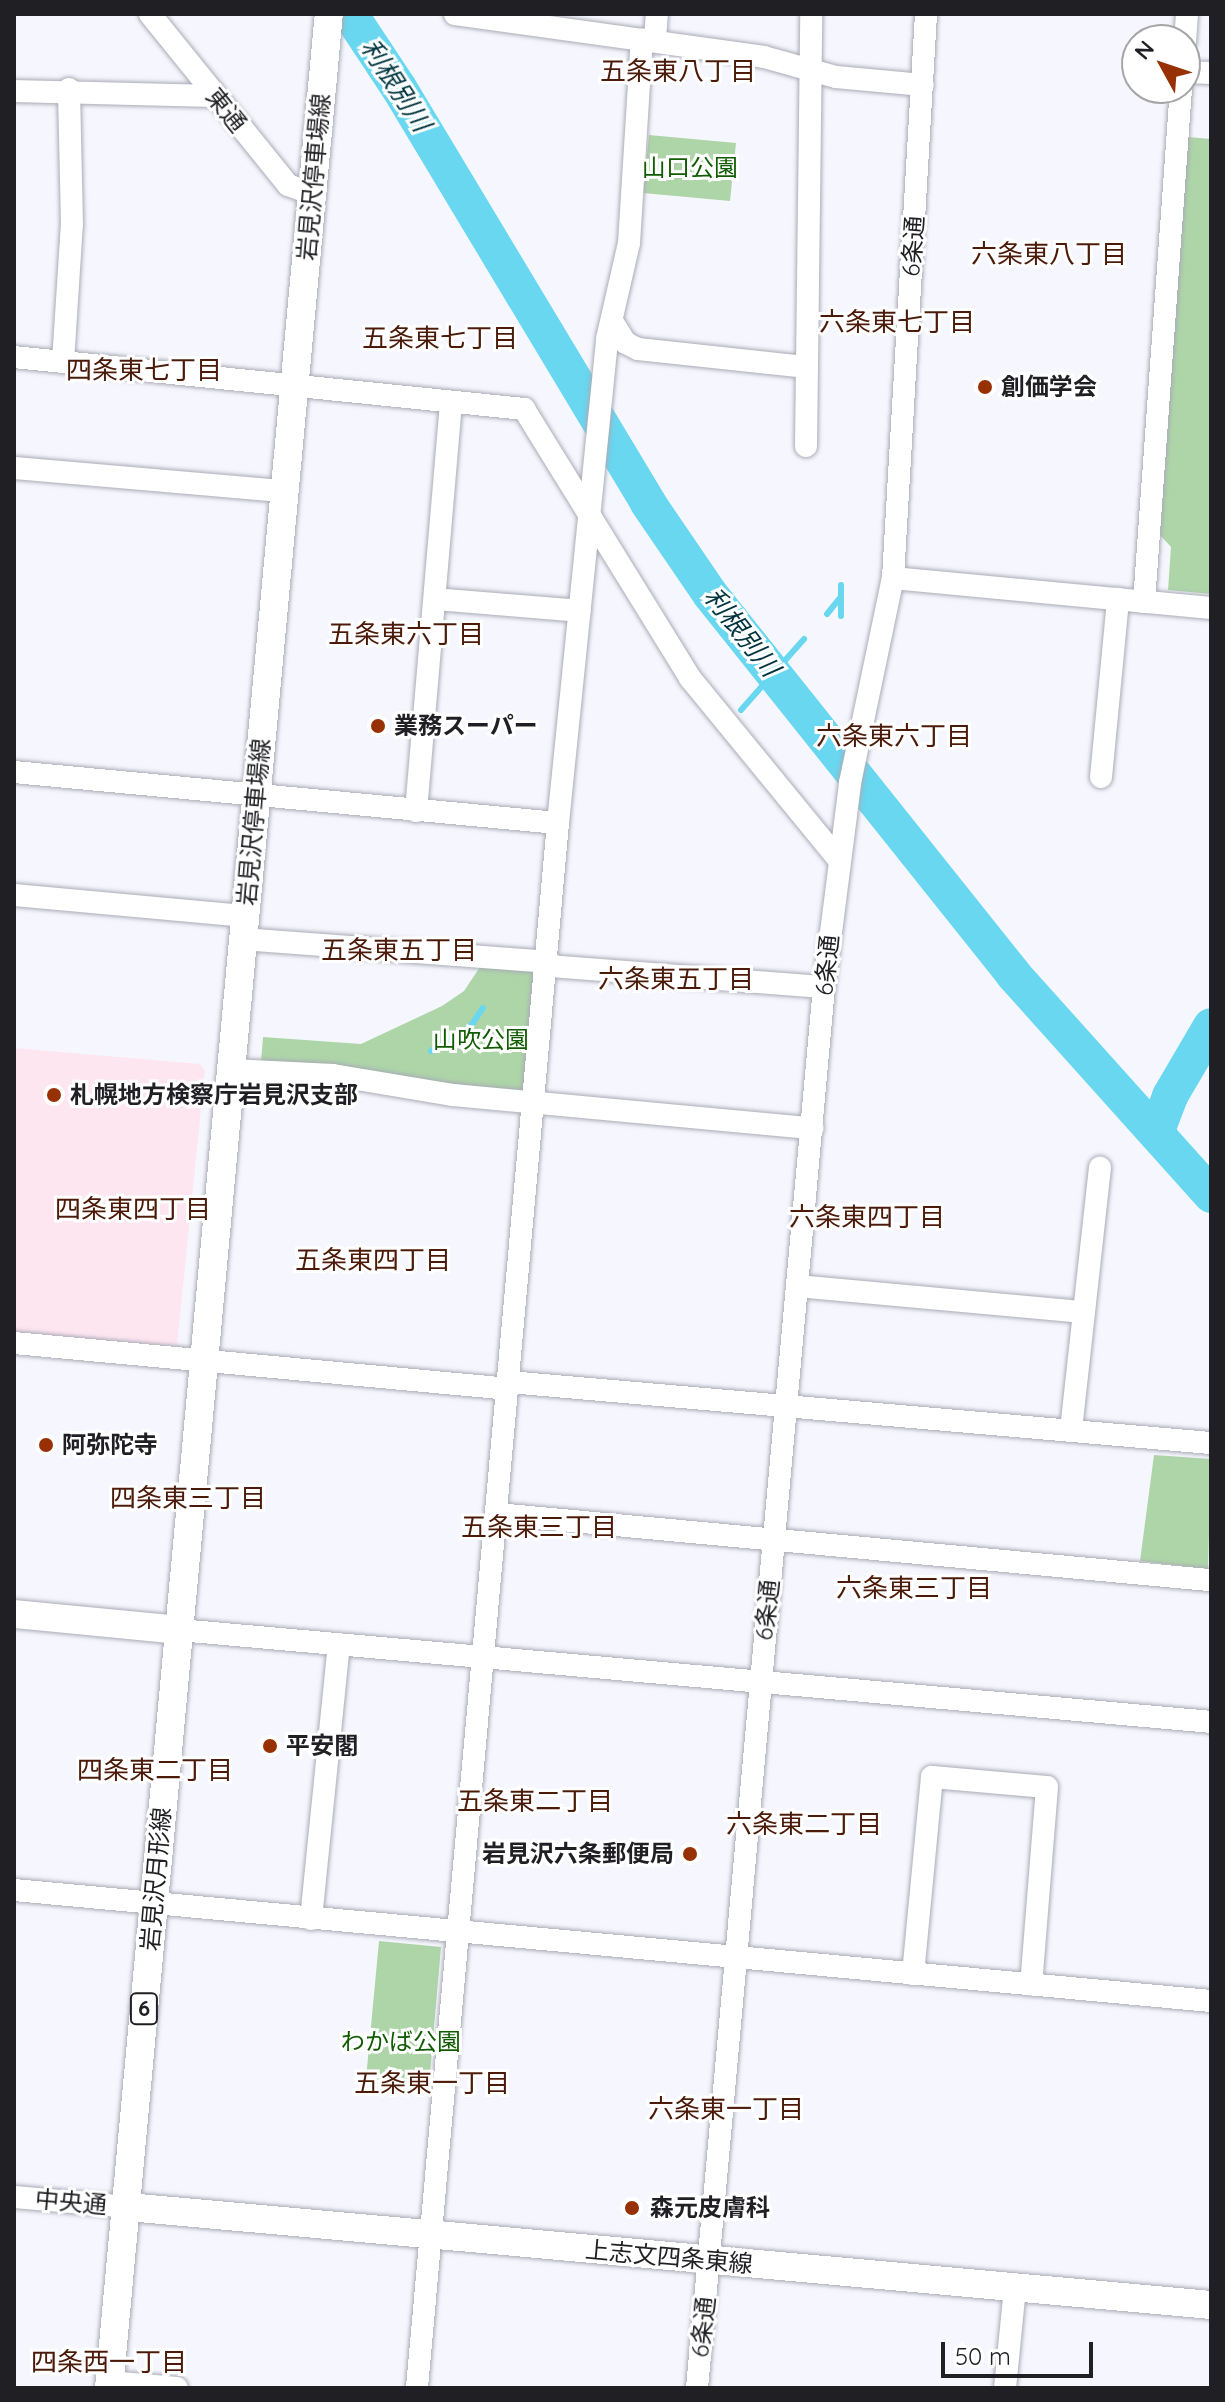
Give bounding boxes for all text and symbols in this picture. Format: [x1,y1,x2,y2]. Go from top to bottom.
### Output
north arrow [1121,24,1201,104]
water label: 利根別川 [355,33,437,137]
text: N [1128,35,1160,65]
district label: 五条東八丁目 [600,55,756,87]
street label: 東通 [200,82,252,138]
street label: 岩見沢停車場線 [292,92,336,262]
park label: 山口公園 [642,154,738,182]
street label: 6条通 [897,215,929,277]
district label: 六条東八丁目 [971,238,1127,270]
district label: 六条東七丁目 [819,306,975,338]
district label: 五条東七丁目 [362,322,518,354]
district label: 四条東七丁目 [66,354,222,386]
place label: 創価学会 [1001,373,1097,401]
marker: 創価学会 [976,378,994,396]
water label: 利根別川 [698,581,786,683]
district label: 五条東六丁目 [328,618,484,650]
place label: 業務スーパー [394,712,538,740]
marker: 業務スーパー [369,717,387,735]
district label: 六条東六丁目 [816,720,972,752]
street label: 岩見沢停車場線 [232,737,276,907]
street label: 6条通 [809,933,845,997]
district label: 五条東五丁目 [321,934,477,966]
district label: 六条東五丁目 [598,963,754,995]
park label: 山吹公園 [433,1026,529,1054]
place label: 札幌地方検察庁岩見沢支部 [70,1081,358,1109]
marker: 札幌地方検察庁岩見沢支部 [45,1086,63,1104]
district label: 四条東四丁目 [55,1193,211,1225]
district label: 六条東四丁目 [789,1201,945,1233]
district label: 五条東四丁目 [295,1244,451,1276]
place label: 阿弥陀寺 [62,1431,158,1459]
marker: 阿弥陀寺 [37,1436,55,1454]
district label: 四条東三丁目 [110,1482,266,1514]
district label: 五条東三丁目 [461,1511,617,1543]
district label: 六条東三丁目 [836,1572,992,1604]
street label: 6条通 [749,1578,785,1642]
place label: 平安閣 [286,1732,358,1760]
marker: 平安閣 [261,1737,279,1755]
district label: 四条東二丁目 [77,1754,233,1786]
district label: 五条東二丁目 [457,1785,613,1817]
street label: 岩見沢月形線 [135,1806,177,1952]
district label: 六条東二丁目 [726,1808,882,1840]
place label: 岩見沢六条郵便局 [482,1840,674,1868]
marker: 岩見沢六条郵便局 [681,1845,699,1863]
road number: 6 [128,1991,160,2027]
park label: わかば公園 [341,2028,461,2056]
district label: 五条東一丁目 [354,2067,510,2099]
district label: 六条東一丁目 [648,2093,804,2125]
street label: 中央通 [34,2185,108,2219]
place label: 森元皮膚科 [650,2194,770,2222]
marker: 森元皮膚科 [621,2197,643,2219]
street label: 上志文四条東線 [584,2235,754,2279]
street label: 6条通 [685,2295,721,2359]
scale bar [945,2326,1097,2376]
text: 50 m [955,2341,1011,2371]
district label: 四条西一丁目 [31,2346,187,2378]

